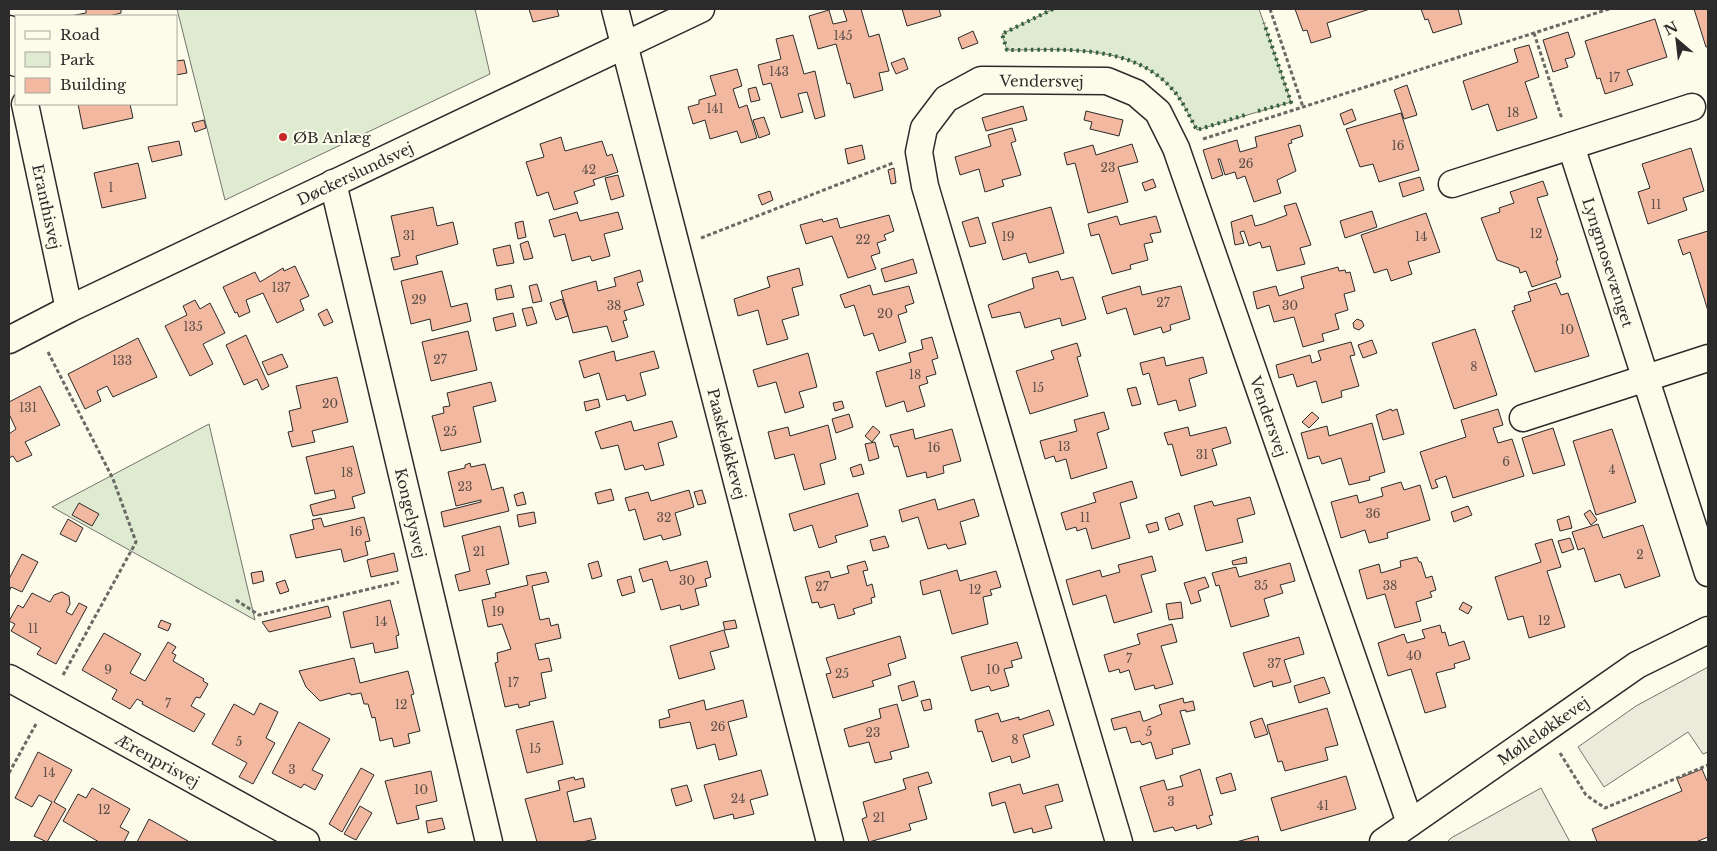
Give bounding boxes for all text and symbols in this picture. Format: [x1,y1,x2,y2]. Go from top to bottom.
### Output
legend [15,15,178,105]
north arrow [1652,15,1702,65]
text: N [1661,17,1681,40]
text: Road [60,25,100,44]
house number: 145 [833,28,853,43]
text: Park [60,50,96,69]
house number: 143 [769,64,789,79]
house number: 17 [1608,70,1621,85]
street label: Vendersvej [999,71,1084,90]
text: Building [60,75,127,94]
house number: 141 [706,101,724,116]
house number: 18 [1507,105,1519,120]
place label: ØB Anlæg [293,128,372,147]
marker: ØB Anlæg [277,131,289,143]
street label: Døckerslundsvej [294,138,416,209]
house number: 16 [1391,138,1405,153]
house number: 26 [1238,156,1254,171]
house number: 23 [1101,160,1115,175]
street label: Eranthisvej [29,162,65,251]
house number: 42 [582,162,596,177]
house number: 1 [108,180,114,195]
street label: Lyngmosevænget [1579,195,1638,330]
house number: 11 [1651,197,1661,212]
house number: 12 [1530,226,1542,241]
house number: 31 [403,228,415,243]
house number: 19 [1001,229,1015,244]
house number: 14 [1415,229,1427,244]
house number: 22 [856,232,870,247]
house number: 137 [272,280,291,295]
house number: 29 [411,292,427,307]
house number: 27 [1156,295,1171,310]
house number: 38 [607,298,621,313]
house number: 30 [1282,298,1298,313]
house number: 20 [877,306,893,321]
house number: 135 [183,319,203,334]
house number: 10 [1560,322,1574,337]
house number: 27 [433,352,448,367]
house number: 133 [112,353,132,368]
house number: 8 [1470,359,1478,374]
house number: 18 [909,367,921,382]
street label: Vendersvej [1246,373,1292,459]
house number: 15 [1032,380,1044,395]
street label: Paaskeløkkevej [704,386,751,501]
house number: 20 [322,396,338,411]
house number: 131 [19,400,37,415]
house number: 25 [443,424,457,439]
house number: 13 [1058,439,1070,454]
house number: 16 [927,440,941,455]
house number: 31 [1196,447,1208,462]
house number: 6 [1502,454,1510,469]
house number: 4 [1608,462,1616,477]
house number: 18 [341,465,353,480]
street label: Kongelysvej [391,466,431,560]
house number: 23 [458,479,472,494]
house number: 36 [1365,506,1381,521]
house number: 32 [657,510,671,525]
house number: 11 [1080,510,1090,525]
house number: 16 [349,524,363,539]
house number: 21 [473,544,485,559]
house number: 2 [1636,547,1644,562]
house number: 30 [679,573,695,588]
house number: 35 [1254,578,1268,593]
house number: 38 [1383,578,1397,593]
house number: 27 [815,579,830,594]
house number: 12 [969,582,981,597]
house number: 19 [491,604,505,619]
house number: 12 [1538,613,1550,628]
house number: 14 [375,614,387,629]
house number: 11 [28,621,38,636]
house number: 40 [1406,648,1422,663]
house number: 7 [1126,651,1133,666]
house number: 37 [1267,656,1282,671]
house number: 9 [104,662,112,677]
house number: 10 [986,662,1000,677]
house number: 25 [835,666,849,681]
house number: 17 [507,675,520,690]
street label: Mølleløkkevej [1494,692,1592,769]
house number: 7 [165,696,172,711]
house number: 12 [395,697,407,712]
house number: 26 [710,719,726,734]
house number: 5 [1146,724,1153,739]
house number: 23 [866,725,880,740]
street label: Ærenprisvej [112,729,203,791]
house number: 8 [1011,732,1019,747]
house number: 5 [236,734,243,749]
house number: 15 [529,741,541,756]
house number: 3 [288,762,296,777]
house number: 14 [43,765,55,780]
house number: 10 [414,782,428,797]
house number: 24 [731,791,745,806]
house number: 3 [1167,794,1175,809]
house number: 41 [1317,798,1329,813]
house number: 12 [98,802,110,817]
house number: 21 [873,810,885,825]

